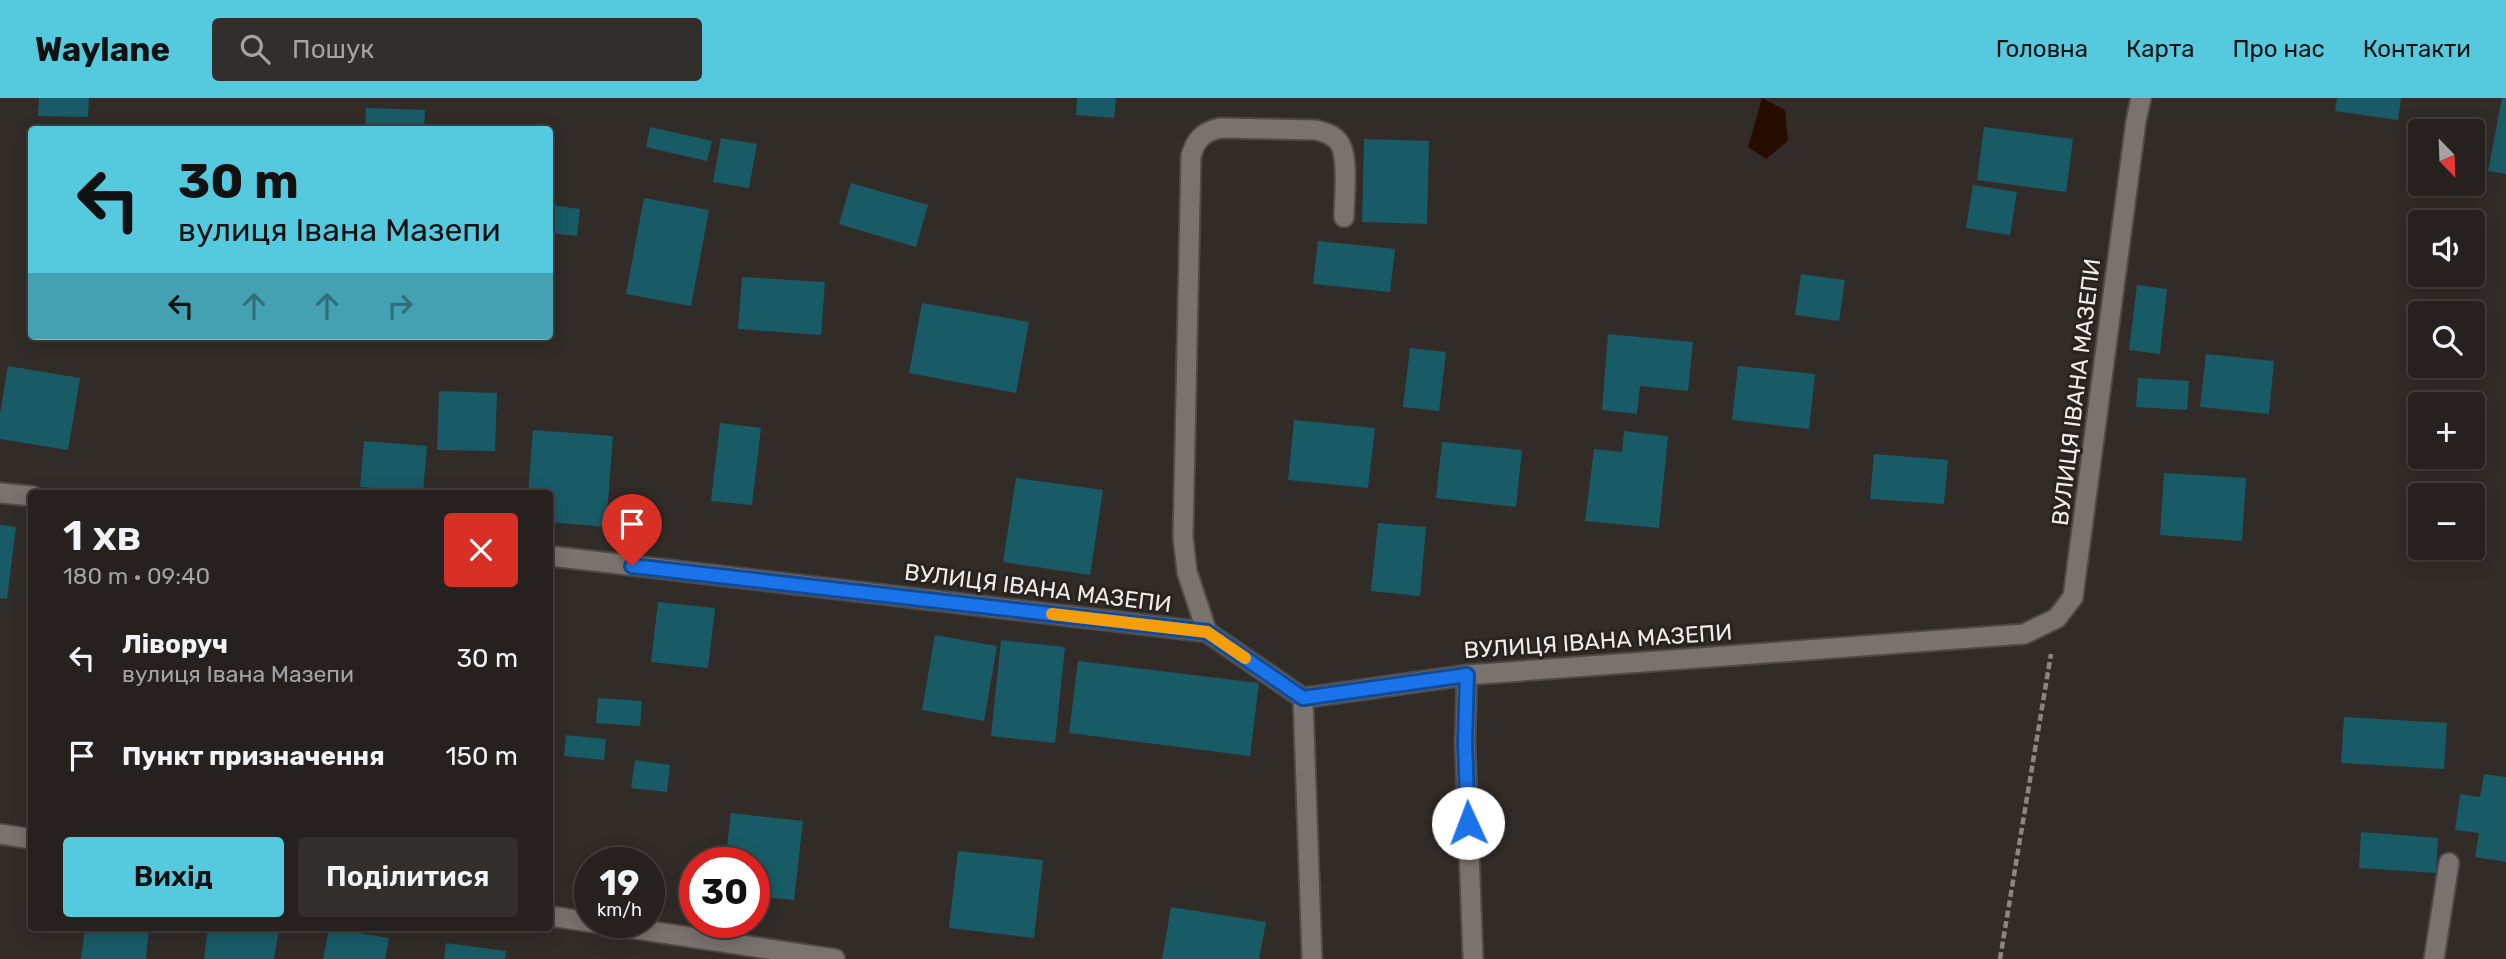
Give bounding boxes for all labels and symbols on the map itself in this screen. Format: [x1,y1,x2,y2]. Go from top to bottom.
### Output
north arrow [2408,119,2485,196]
street label: ВУЛИЦЯ ІВАНА МАЗЕПИ [2046,257,2106,527]
pin [602,494,662,566]
street label: ВУЛИЦЯ ІВАНА МАЗЕПИ [903,558,1173,618]
street label: ВУЛИЦЯ ІВАНА МАЗЕПИ [1463,618,1733,664]
position arrow [1431,786,1505,860]
speed limit sign: 30 [679,847,770,938]

